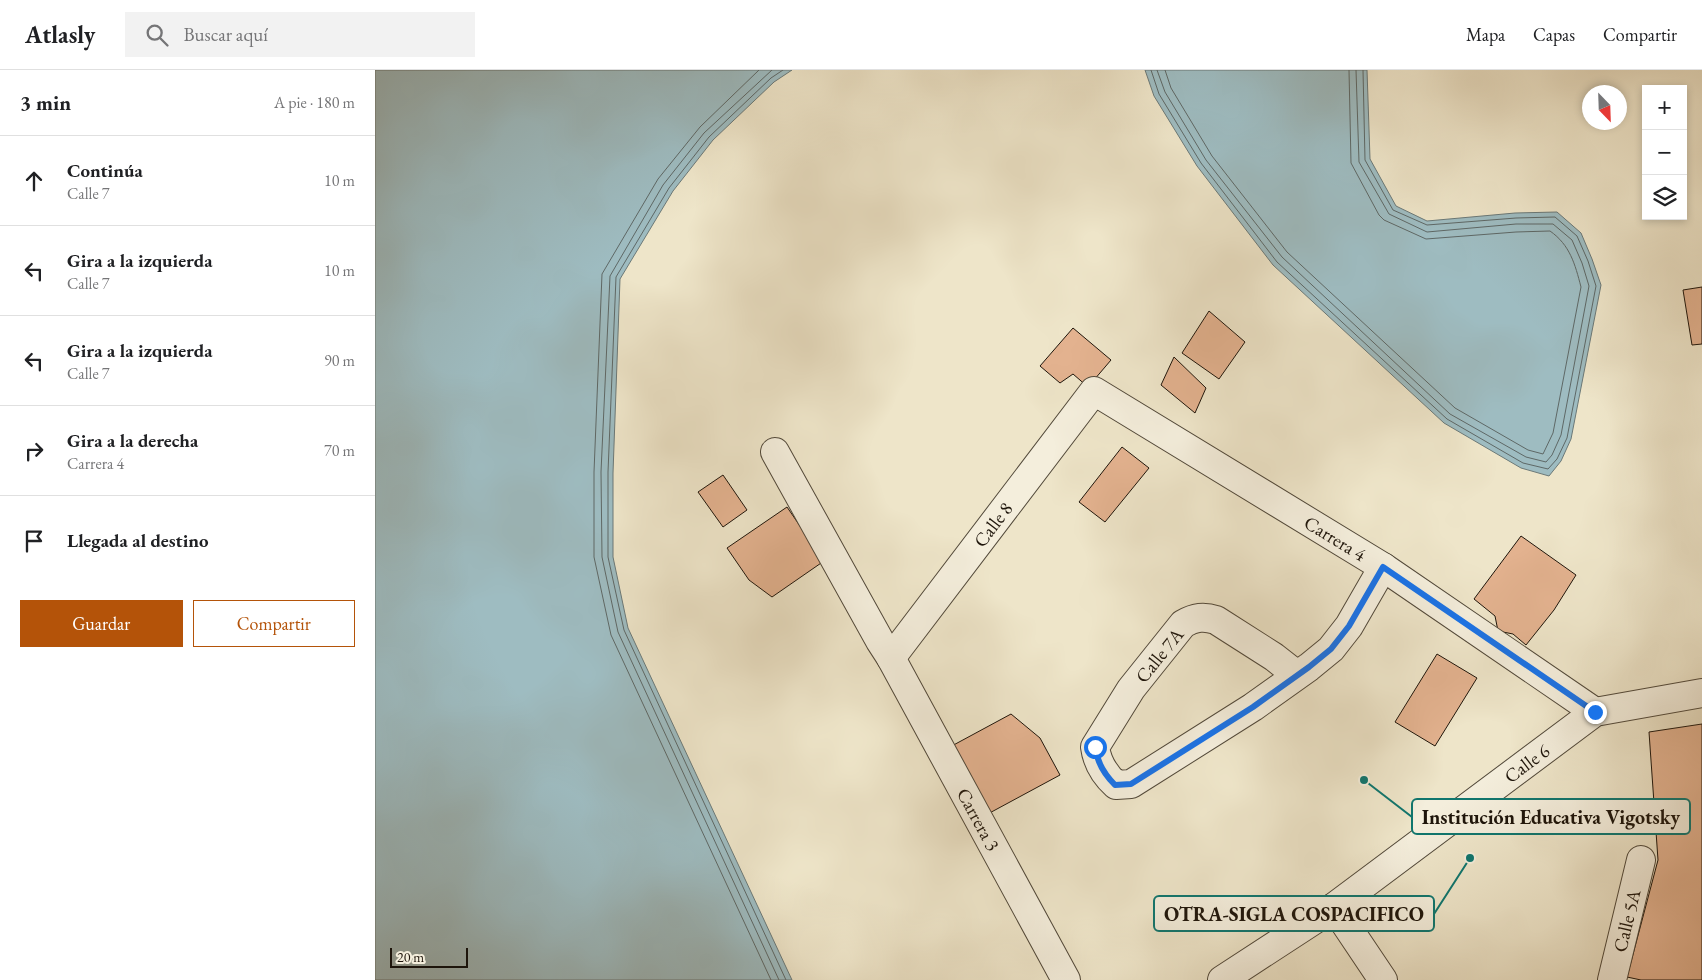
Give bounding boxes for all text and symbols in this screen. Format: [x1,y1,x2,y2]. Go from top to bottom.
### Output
search box [125,12,475,57]
text: Atlasly [25,19,95,50]
icon: search [143,21,171,49]
text: Buscar aquí [183,22,268,47]
text: Mapa [1466,23,1505,46]
text: Capas [1533,23,1575,46]
text: Compartir [1603,23,1677,46]
north arrow [1582,85,1627,130]
map controls [1642,85,1687,220]
button: + [1642,85,1687,130]
text: 3 min [20,89,71,116]
text: A pie · 180 m [274,92,355,113]
button: − [1642,130,1687,175]
text: Continúa [67,158,143,183]
icon: ahead [20,167,48,195]
text: 10 m [324,170,355,191]
button: layers [1642,175,1687,220]
text: Calle 7 [67,183,110,204]
text: Gira a la izquierda [67,248,213,273]
icon: left [20,257,48,285]
text: 10 m [324,260,355,281]
text: Calle 7 [67,273,110,294]
text: Gira a la izquierda [67,338,213,363]
icon: left [20,347,48,375]
text: 90 m [324,350,355,371]
text: Calle 7 [67,363,110,384]
text: Gira a la derecha [67,428,198,453]
icon: right [20,437,48,465]
text: 70 m [324,440,355,461]
text: Carrera 4 [67,453,124,474]
street label: Calle 8 [968,497,1018,552]
street label: Carrera 4 [1300,510,1371,567]
icon: arrive [20,527,48,555]
text: Llegada al destino [67,528,209,553]
button: Guardar [20,600,183,647]
button: Compartir [193,600,355,647]
street label: Calle 7A [1130,622,1190,688]
route end [1584,701,1607,724]
route start [1084,736,1107,759]
street label: Calle 6 [1499,738,1555,789]
street label: Carrera 3 [951,784,1005,855]
callout: Institución Educativa Vigotsky [1412,799,1690,834]
text: Institución Educativa Vigotsky [1422,804,1681,830]
street label: Calle 5A [1607,886,1647,955]
callout: OTRA-SIGLA COSPACIFICO [1154,896,1434,931]
text: OTRA-SIGLA COSPACIFICO [1164,901,1424,927]
scale bar [390,945,467,968]
text: 20 m [397,948,424,966]

